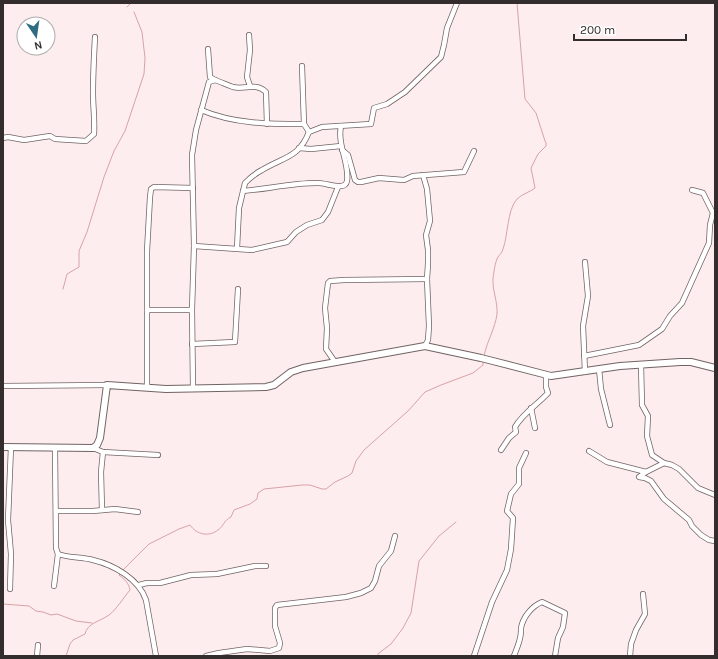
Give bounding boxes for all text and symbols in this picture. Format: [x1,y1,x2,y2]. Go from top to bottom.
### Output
north arrow [16,16,56,56]
scale bar [574,16,686,42]
text: 200 m [580,23,615,37]
text: N [33,38,43,52]

